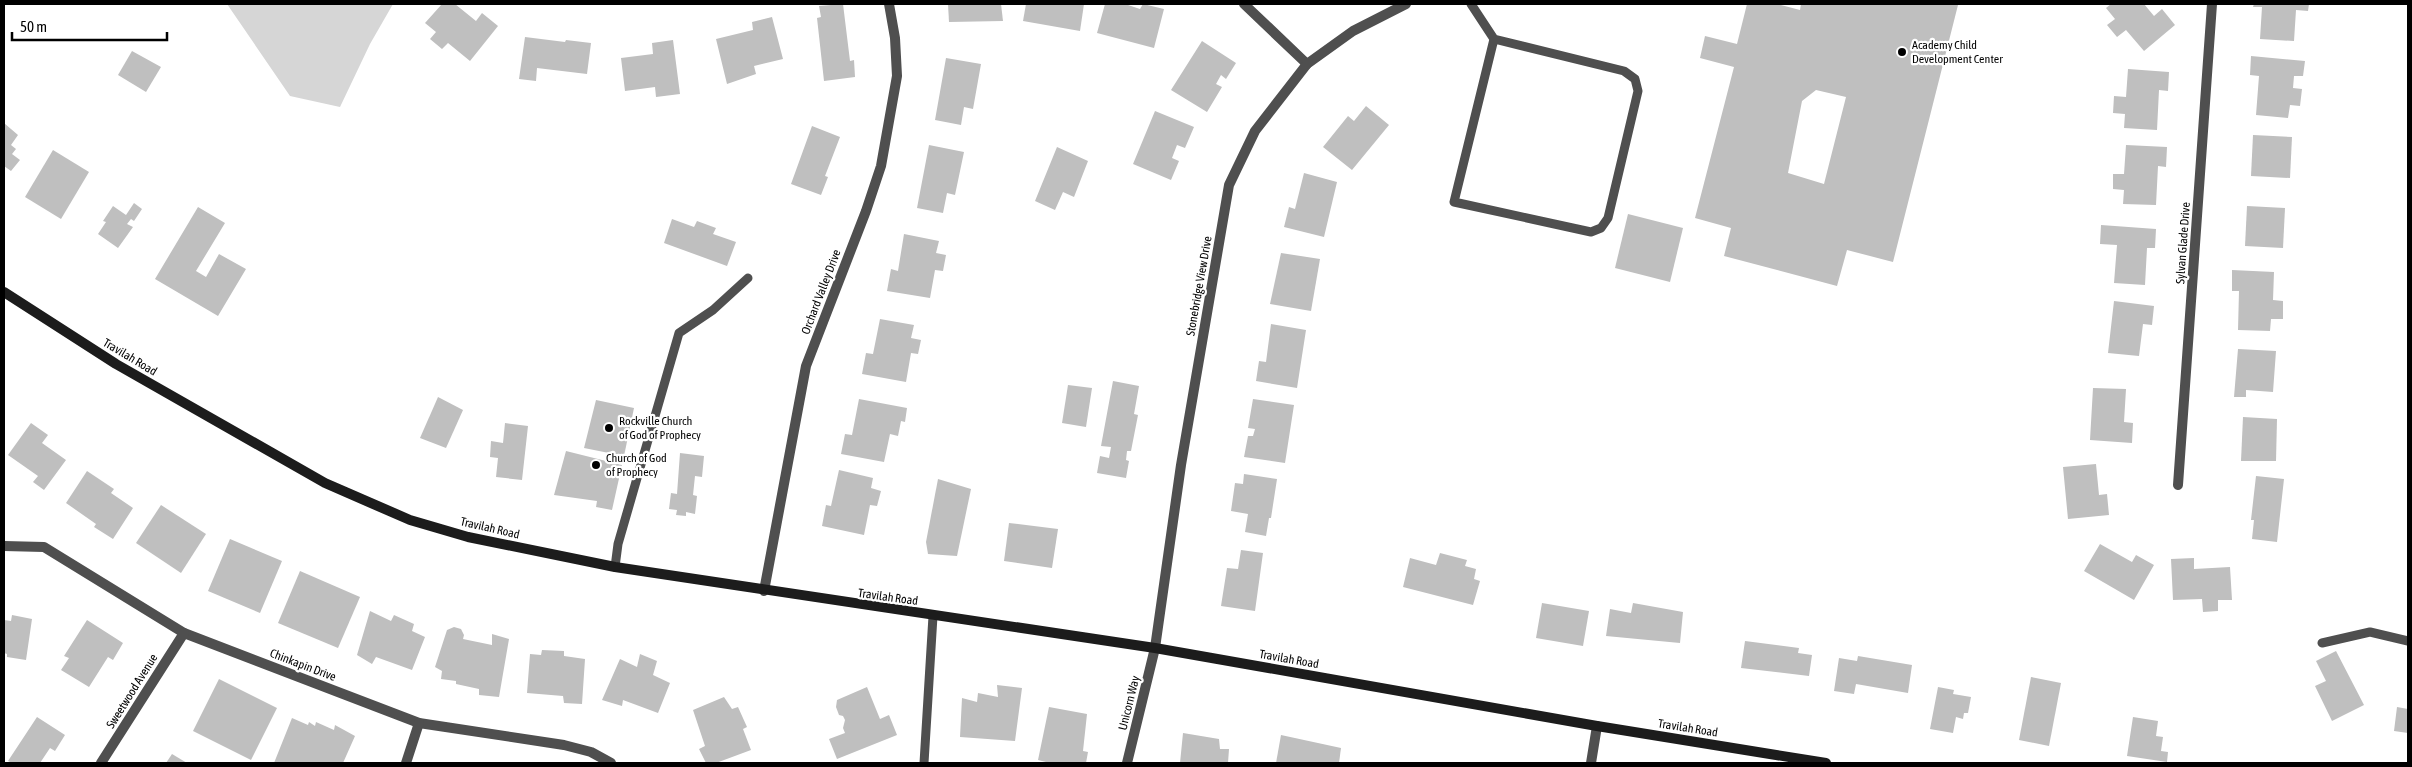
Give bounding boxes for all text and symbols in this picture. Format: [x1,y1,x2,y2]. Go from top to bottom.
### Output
scale bar [12,10,168,42]
text: 50 m [20,18,47,35]
place label: Academy Child Development Center [1912,38,2003,66]
marker: Academy Child Development Center [1896,46,1908,58]
street label: Sylvan Glade Drive [2173,202,2193,284]
street label: Stonebridge View Drive [1183,235,1215,337]
street label: Orchard Valley Drive [798,248,844,336]
street label: Travilah Road [101,335,159,379]
place label: Rockville Church of God of Prophecy [619,414,701,442]
marker: Rockville Church of God of Prophecy [603,422,615,434]
place label: Church of God of Prophecy [606,451,667,479]
marker: Church of God of Prophecy [590,459,602,471]
street label: Travilah Road [459,514,521,542]
street label: Travilah Road [857,586,919,608]
street label: Chinkapin Drive [268,646,338,684]
street label: Travilah Road [1258,647,1320,671]
street label: Sweetwood Avenue [104,651,160,731]
street label: Unicorn Way [1115,674,1143,732]
street label: Travilah Road [1657,716,1719,740]

